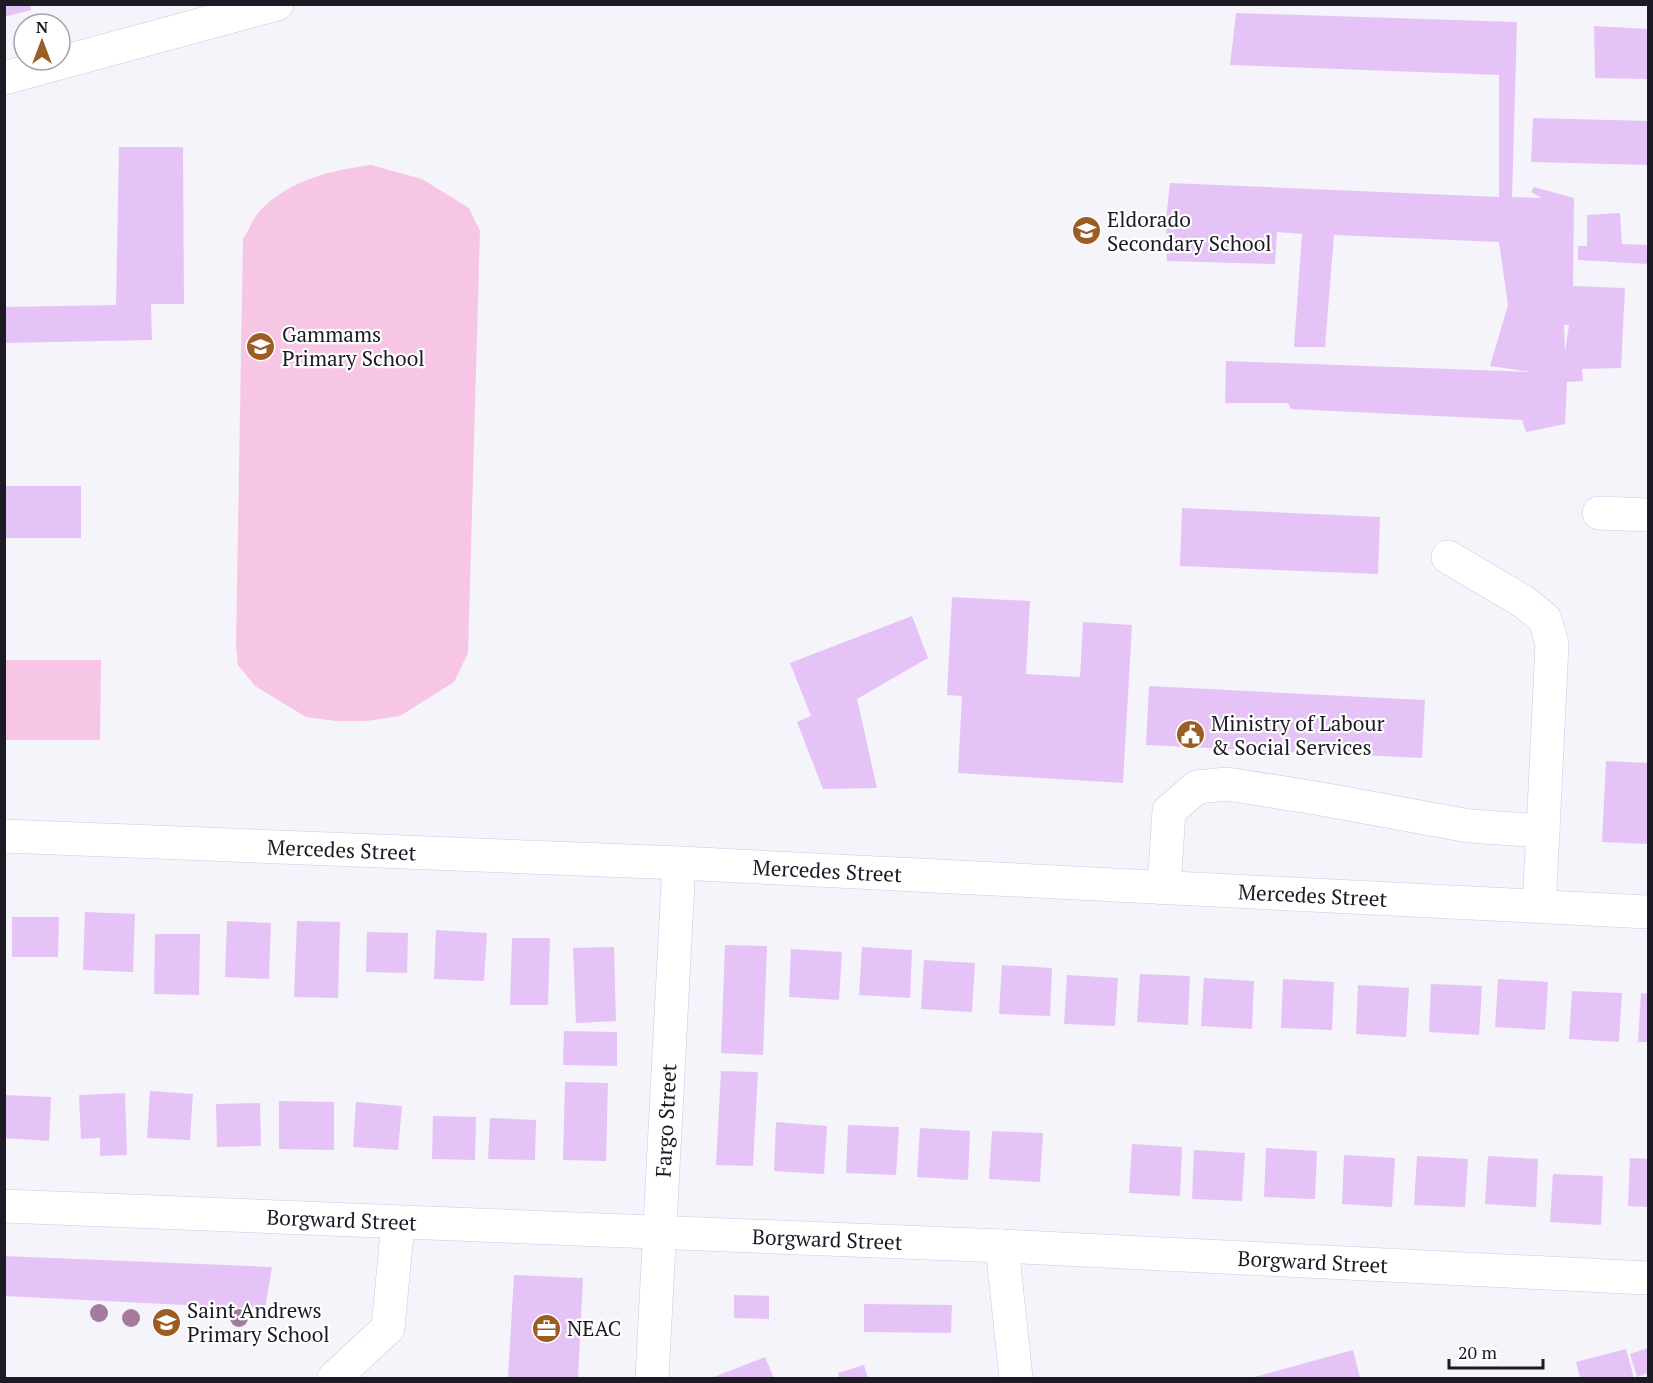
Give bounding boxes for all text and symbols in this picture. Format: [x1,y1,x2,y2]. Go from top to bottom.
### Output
north arrow [12,12,72,72]
text: N [36,16,48,38]
place label: Eldorado Secondary School [1107,205,1272,257]
school or university icon: Eldorado Secondary School [1070,215,1102,247]
place label: Gammams Primary School [282,320,425,372]
school or university icon: Gammams Primary School [245,330,277,362]
place label: Ministry of Labour & Social Services [1211,709,1385,761]
public building icon: Ministry of Labour & Social Services [1174,719,1206,751]
street label: Mercedes Street [267,833,417,866]
street label: Mercedes Street [752,853,903,888]
street label: Mercedes Street [1237,877,1388,913]
street label: Fargo Street [649,1062,682,1178]
street label: Borgward Street [266,1203,418,1237]
street label: Borgward Street [752,1222,903,1256]
street label: Borgward Street [1237,1244,1389,1279]
place label: Saint Andrews Primary School [187,1296,330,1348]
school or university icon: Saint Andrews Primary School [150,1306,182,1338]
office icon: NEAC [530,1312,562,1344]
place label: NEAC [567,1314,621,1342]
scale bar [1449,1332,1544,1370]
text: 20 m [1458,1340,1498,1364]

